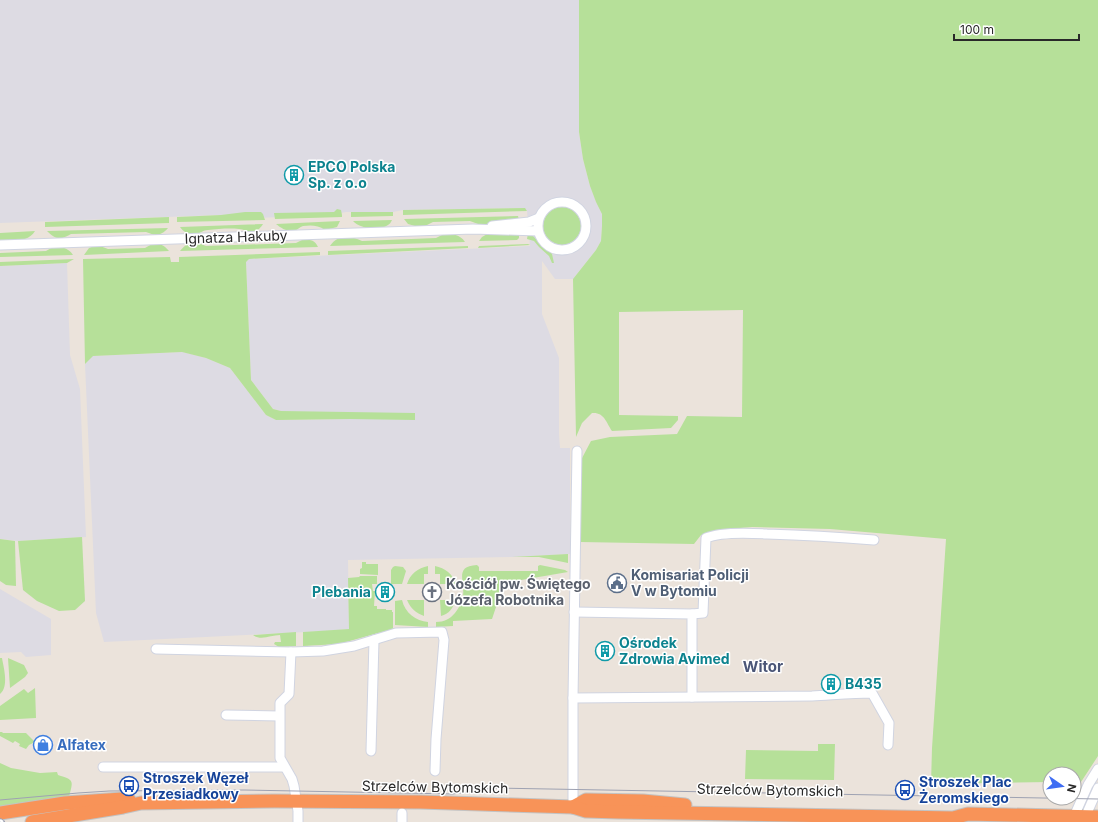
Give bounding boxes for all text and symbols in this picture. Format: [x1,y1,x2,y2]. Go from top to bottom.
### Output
scale bar [954,16,1079,42]
text: 100 m [960,22,994,37]
place label: EPCO Polska Sp. z o.o [308,158,395,191]
building icon: EPCO Polska Sp. z o.o [283,164,305,186]
street label: Ignatza Hakuby [184,226,288,247]
place label: Komisariat Policji V w Bytomiu [631,566,749,599]
public building icon: Komisariat Policji V w Bytomiu [606,572,628,594]
place label: Kościół pw. Świętego Józefa Robotnika [446,575,591,608]
building icon: Plebania [374,581,396,603]
church icon: Kościół pw. Świętego Józefa Robotnika [421,581,443,603]
place label: Plebania [312,583,371,600]
place label: Ośrodek Zdrowia Avimed [619,634,730,667]
building icon: Ośrodek Zdrowia Avimed [594,640,616,662]
district label: Witor [743,657,783,676]
building icon: B435 [820,673,842,695]
place label: B435 [845,675,882,692]
shop icon: Alfatex [32,734,54,756]
place label: Alfatex [57,736,106,753]
north arrow [1042,766,1082,806]
place label: Stroszek Węzeł Przesiadkowy [143,769,249,802]
place label: Stroszek Plac Żeromskiego [919,773,1012,806]
bus stop icon: Stroszek Węzeł Przesiadkowy [118,775,140,797]
street label: Strzelców Bytomskich [362,777,508,796]
bus stop icon: Stroszek Plac Żeromskiego [894,779,916,801]
street label: Strzelców Bytomskich [697,780,843,799]
text: N [1064,783,1080,794]

